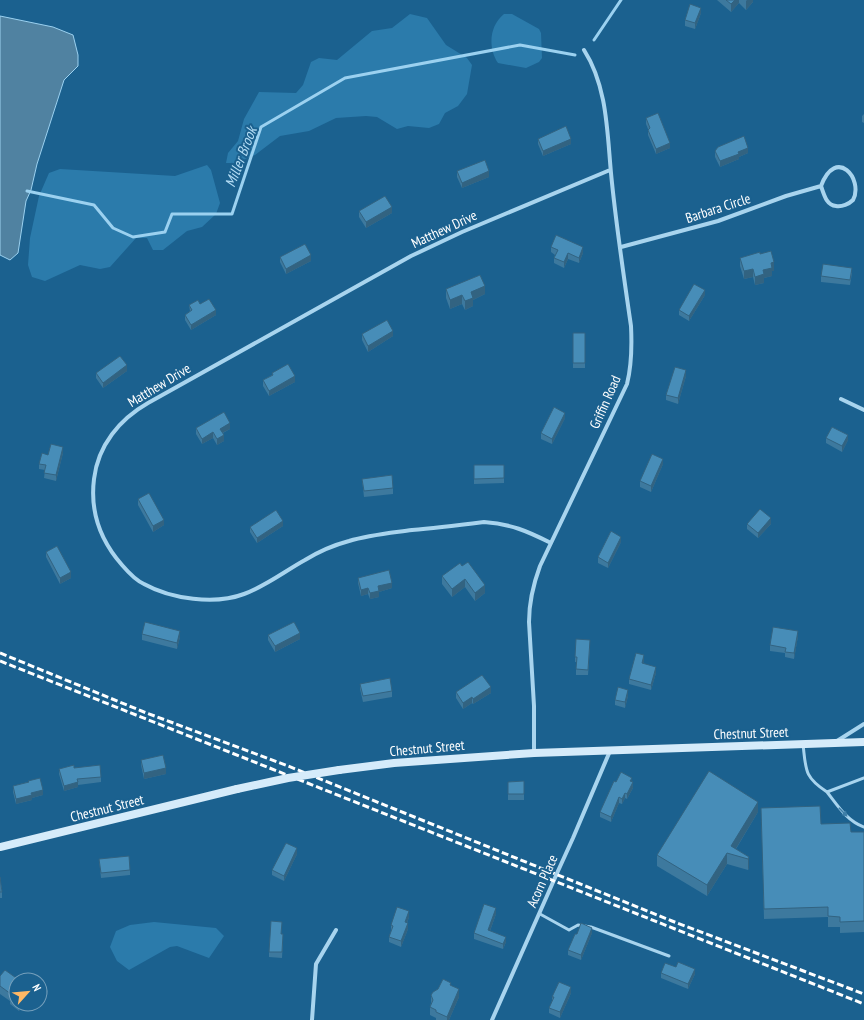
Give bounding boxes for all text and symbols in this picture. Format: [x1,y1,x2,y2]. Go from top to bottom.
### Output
water label: Miller Brook [220,122,262,190]
street label: Barbara Circle [683,189,753,227]
street label: Matthew Drive [408,206,480,252]
street label: Matthew Drive [124,359,194,411]
street label: Griffin Road [585,373,625,431]
street label: Chestnut Street [713,723,789,743]
street label: Chestnut Street [389,736,465,760]
street label: Chestnut Street [68,790,146,826]
one-way arrow [838,807,848,817]
street label: Acorn Place [522,852,562,910]
north arrow [8,972,48,1012]
text: N [29,982,45,993]

